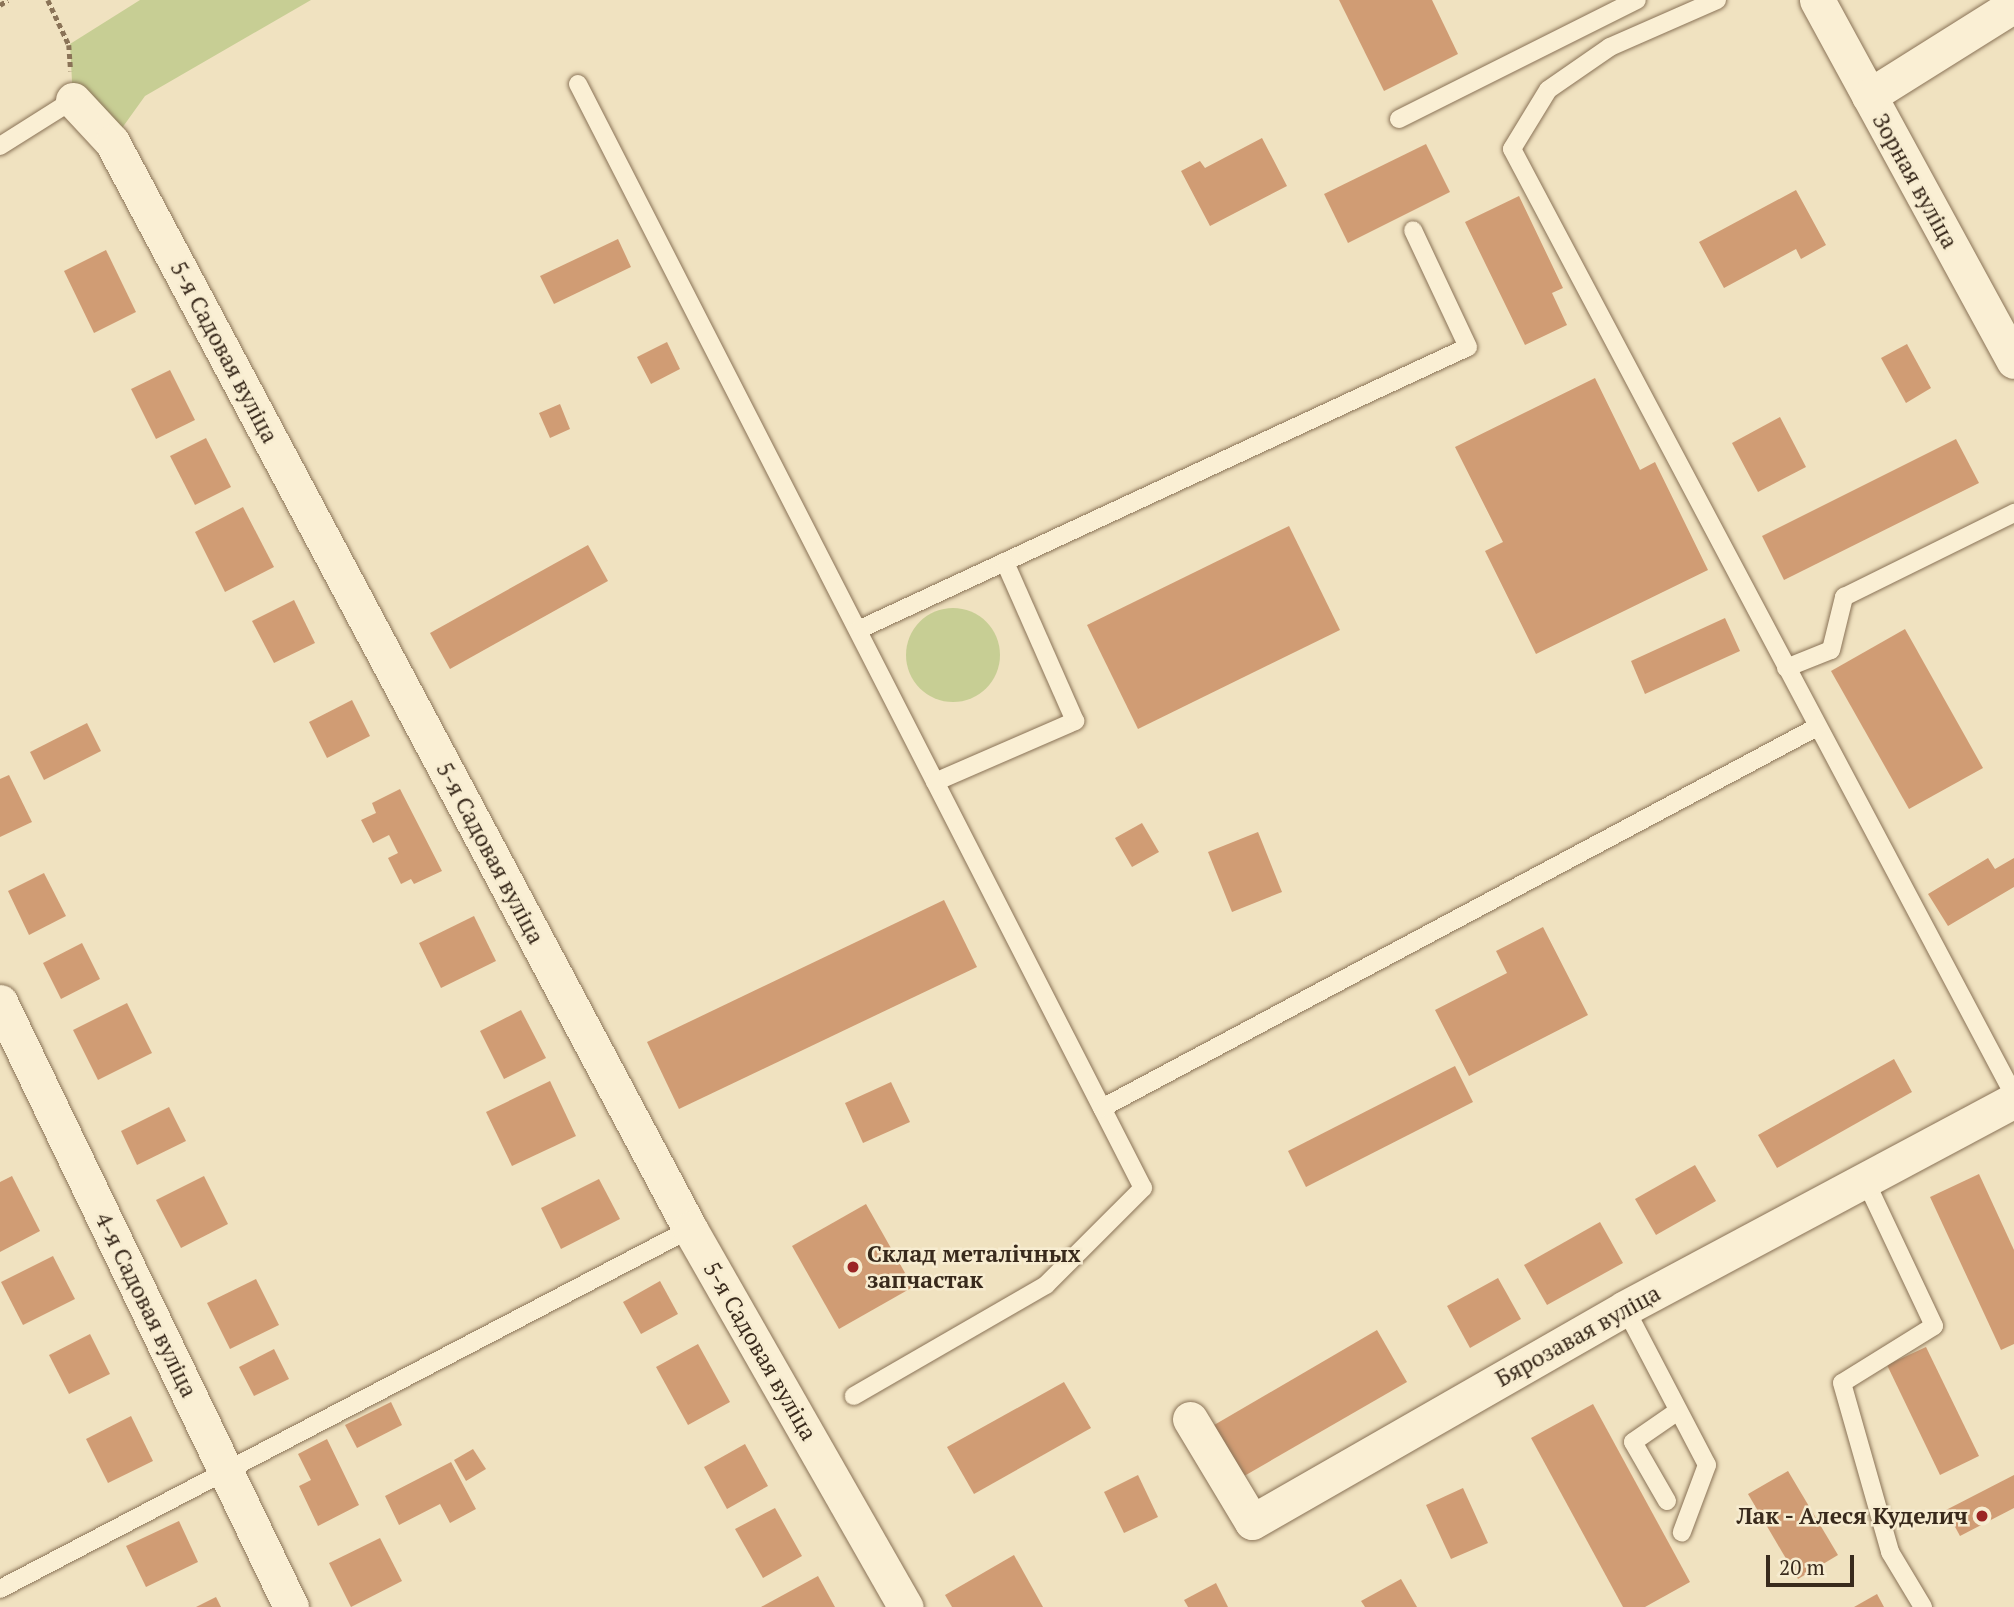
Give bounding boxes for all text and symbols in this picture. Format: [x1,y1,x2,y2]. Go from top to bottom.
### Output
street label: Зорная вуліца [1866,109,1964,253]
street label: 5-я Садовая вуліца [164,256,284,448]
street label: 5-я Садовая вуліца [430,757,550,949]
street label: 4-я Садовая вуліца [89,1208,203,1402]
place label: Склад металічных запчастак [867,1240,1081,1294]
street label: 5-я Садовая вуліца [698,1257,822,1445]
marker: Склад металічных запчастак [845,1259,861,1275]
street label: Бярозавая вуліца [1491,1279,1665,1393]
place label: Лак - Алеся Куделич [1735,1502,1968,1530]
marker: Лак - Алеся Куделич [1974,1508,1990,1524]
scale bar [1769,1540,1856,1584]
text: 20 m [1779,1553,1825,1581]

